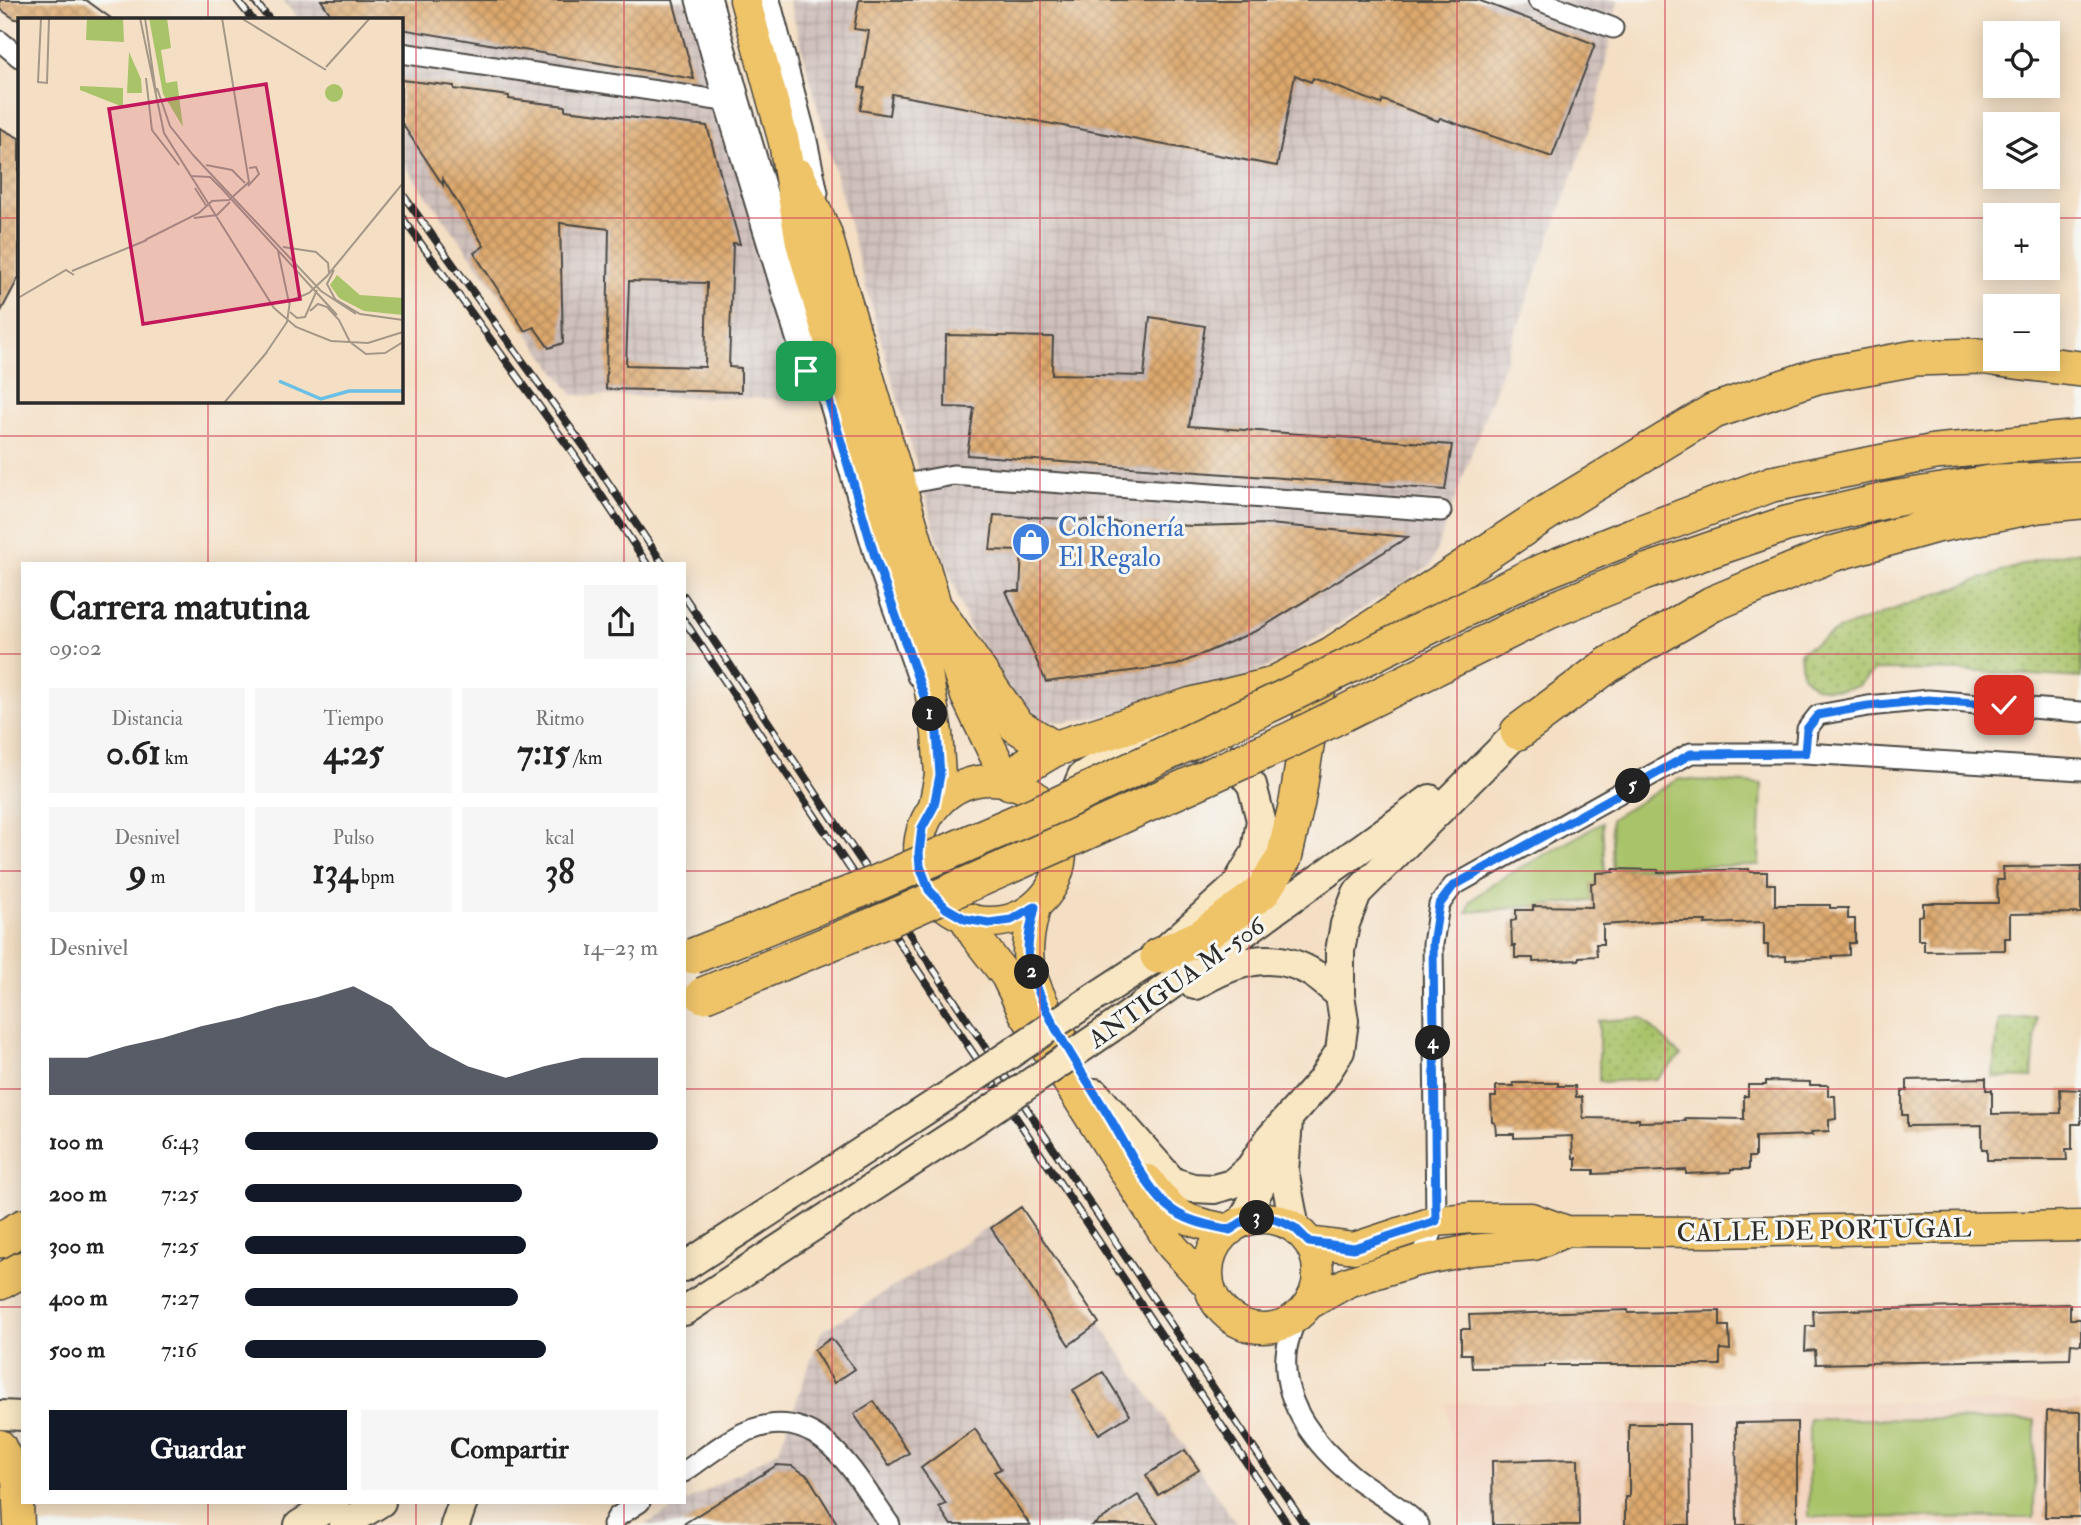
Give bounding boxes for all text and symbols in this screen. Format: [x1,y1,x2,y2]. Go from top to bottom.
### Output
inset map [18,18,402,402]
map controls [1983,21,2060,371]
button: locate [1983,21,2060,98]
button: layers [1983,112,2060,189]
button: + [1983,203,2060,280]
button: − [1983,294,2060,371]
pin [776,341,836,401]
icon: arrive [787,352,825,390]
place label: Colchonería El Regalo [1058,512,1185,574]
shop icon: Colchonería El Regalo [1010,521,1052,563]
text: Carrera matutina [49,583,309,631]
button: share [584,585,658,659]
text: 09:02 [49,633,102,662]
pin [1974,675,2034,735]
icon: check [1985,686,2023,724]
pin: 1 [912,696,948,732]
text: 1 [926,701,933,725]
text: Distancia [112,707,183,731]
text: Tiempo [323,707,384,731]
text: Ritmo [536,707,584,731]
text: 0.61 [106,731,161,775]
text: 4:25 [323,731,384,775]
text: 7:15 [517,731,570,775]
text: km [161,746,188,770]
text: /km [570,746,602,770]
pin: 5 [1616,768,1650,804]
text: 5 [1628,773,1637,797]
text: Desnivel [114,826,180,850]
text: Pulso [333,826,374,850]
text: kcal [545,826,574,850]
text: 9 [129,850,147,894]
text: 134 [312,850,357,894]
text: 38 [545,850,575,894]
text: m [147,865,166,889]
text: bpm [357,865,395,889]
street label: ANTIGUA M-506 [1081,909,1273,1056]
text: Desnivel [49,933,128,962]
text: 14–23 m [583,933,658,962]
pin: 2 [1014,954,1050,990]
text: 2 [1027,959,1036,983]
pin: 4 [1416,1026,1450,1060]
text: 4 [1427,1030,1438,1054]
text: 100 m [49,1127,103,1156]
text: 6:43 [161,1127,200,1156]
text: 200 m [49,1179,107,1208]
text: 7:25 [161,1179,199,1208]
pin: 3 [1240,1200,1274,1236]
text: 3 [1253,1205,1260,1229]
street label: CALLE DE PORTUGAL [1676,1212,1972,1250]
text: 300 m [49,1231,104,1260]
text: 7:25 [161,1231,199,1260]
text: 400 m [49,1283,108,1312]
text: 7:27 [161,1283,199,1312]
text: 500 m [49,1335,105,1364]
text: 7:16 [161,1335,197,1364]
button: Guardar [49,1410,347,1490]
button: Compartir [361,1410,658,1490]

